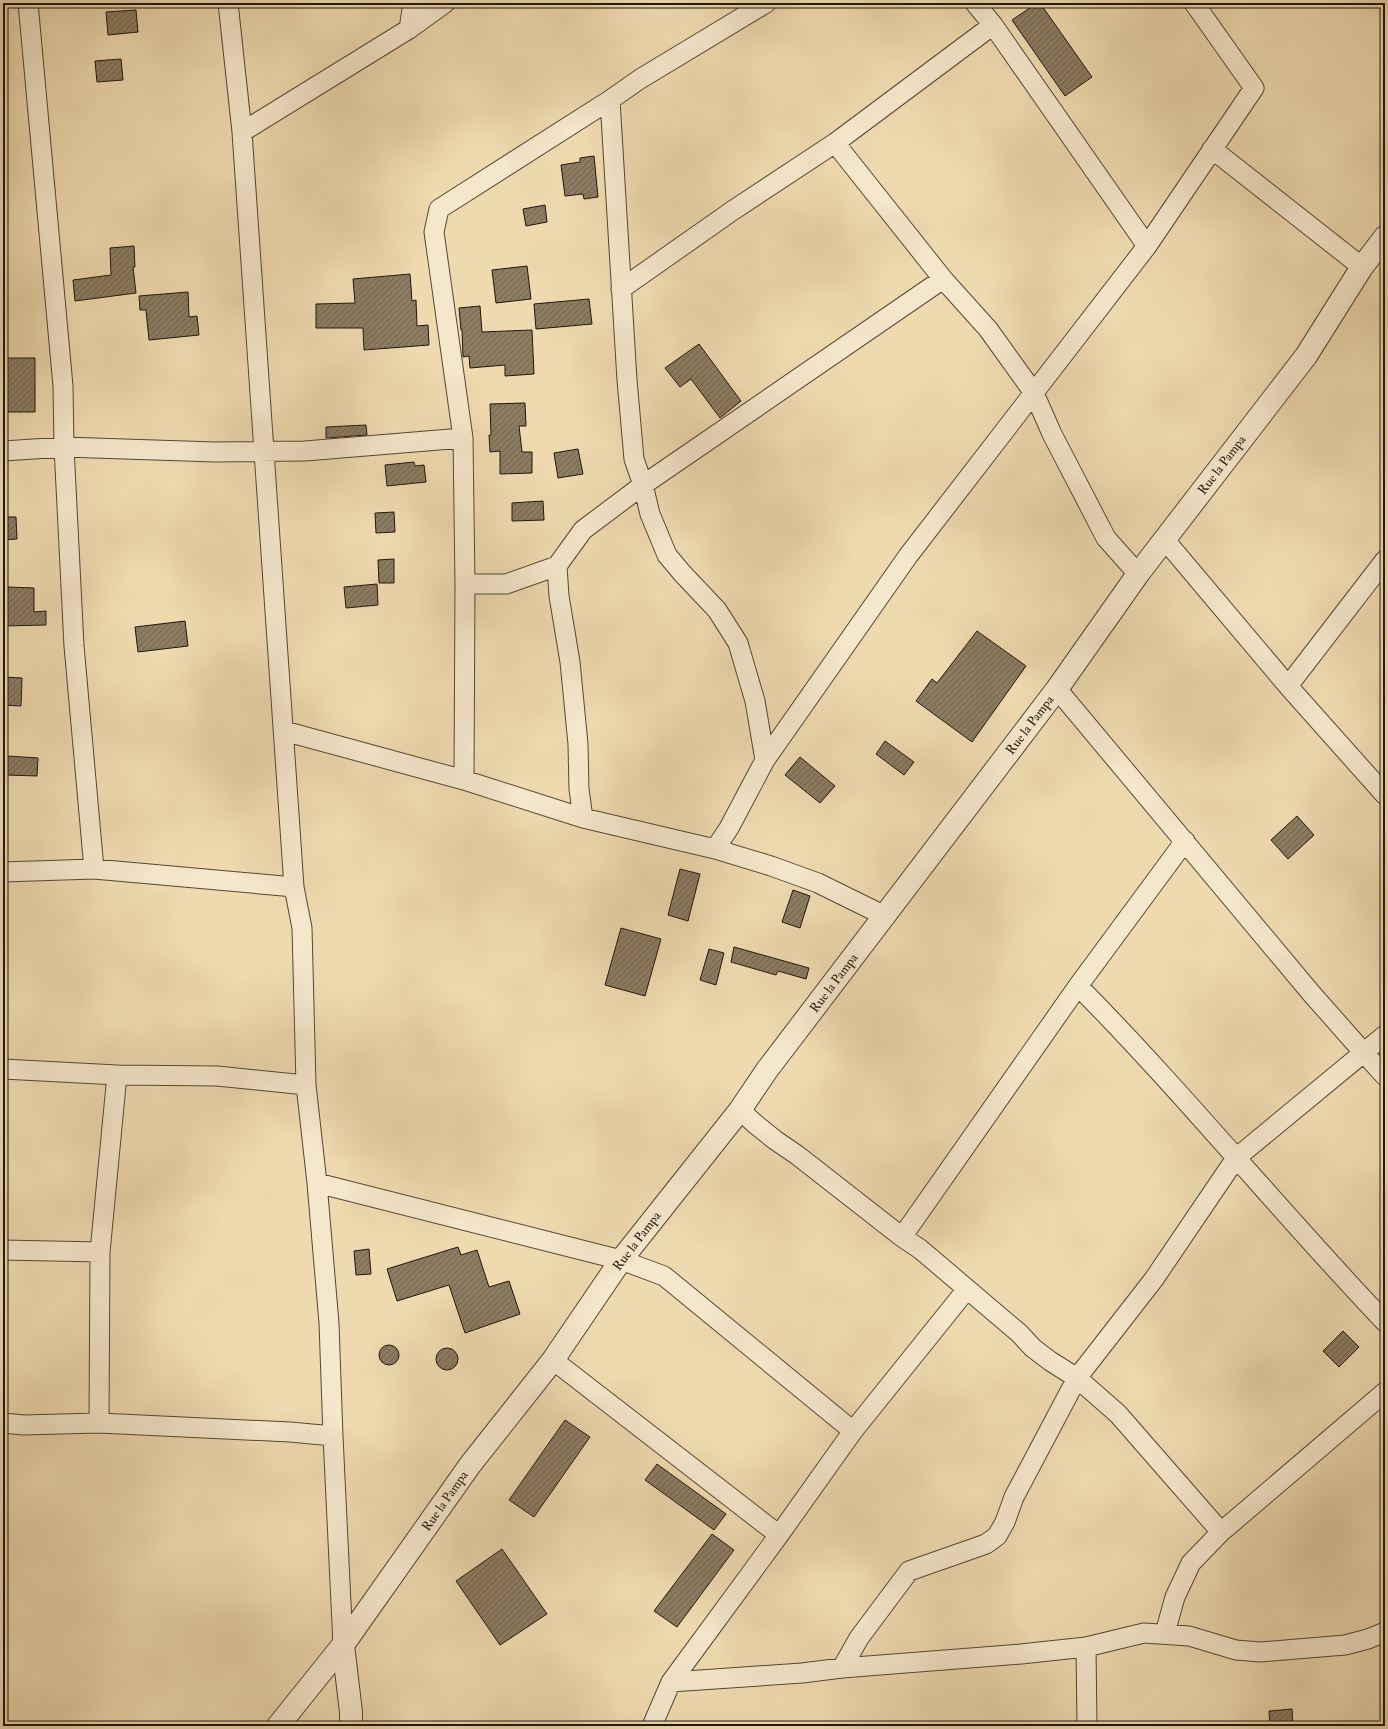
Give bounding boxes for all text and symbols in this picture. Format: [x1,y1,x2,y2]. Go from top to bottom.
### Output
street label: Rue la Pampa [1195,432,1251,498]
street label: Rue la Pampa [1003,692,1059,758]
street label: Rue la Pampa [807,950,863,1016]
street label: Rue la Pampa [610,1208,666,1274]
street label: Rue la Pampa [418,1467,473,1535]

